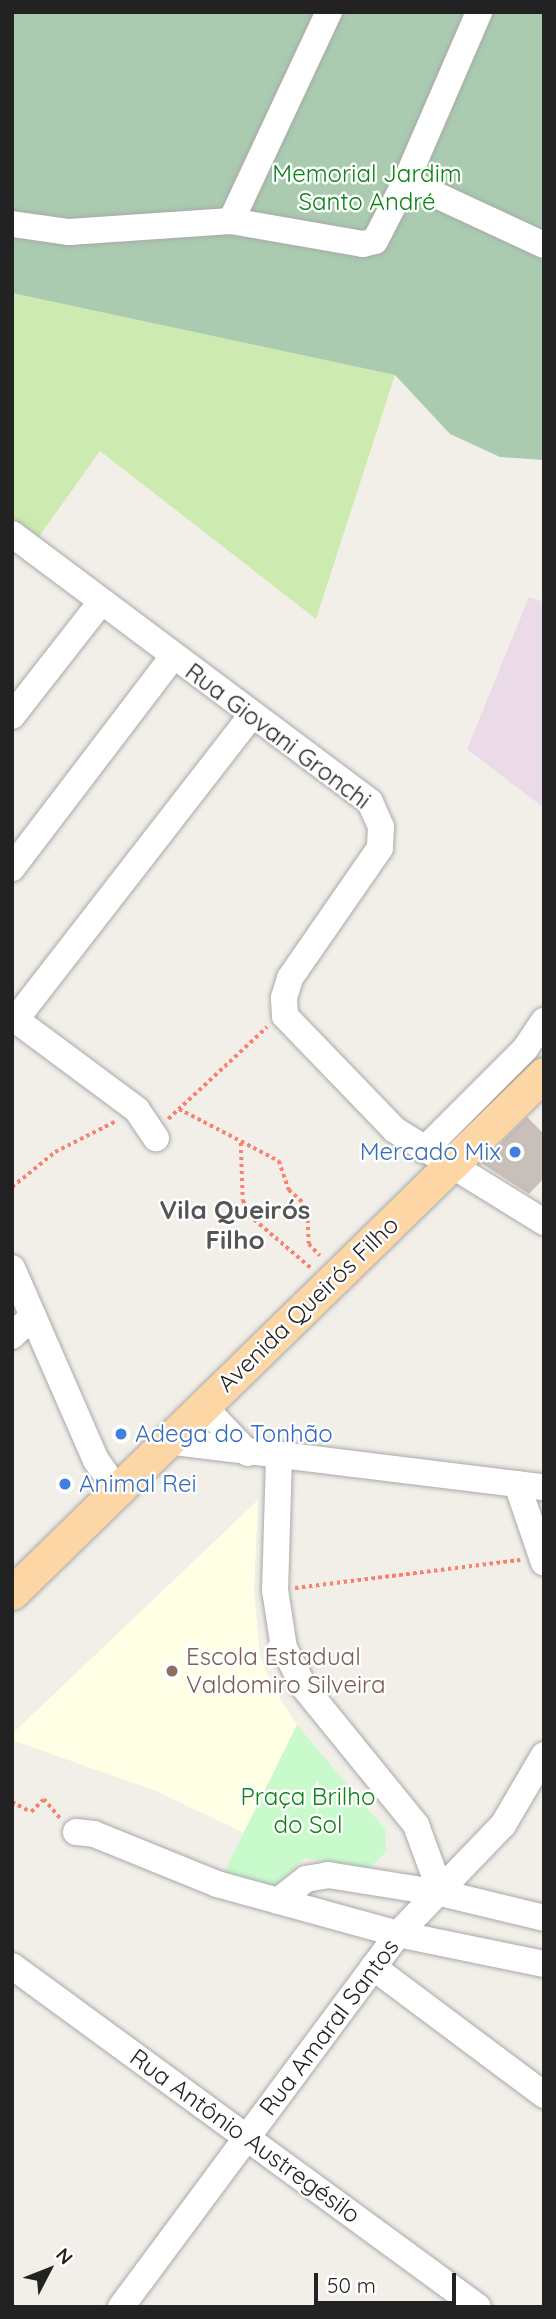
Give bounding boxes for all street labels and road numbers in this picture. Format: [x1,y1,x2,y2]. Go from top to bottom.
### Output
street label: Rua Giovani Gronchi [180,657,376,815]
street label: Avenida Queirós Filho [211,1210,405,1398]
street label: Rua Amaral Santos [253,1933,405,2121]
street label: Rua Antônio Austregésilo [124,2043,366,2229]

